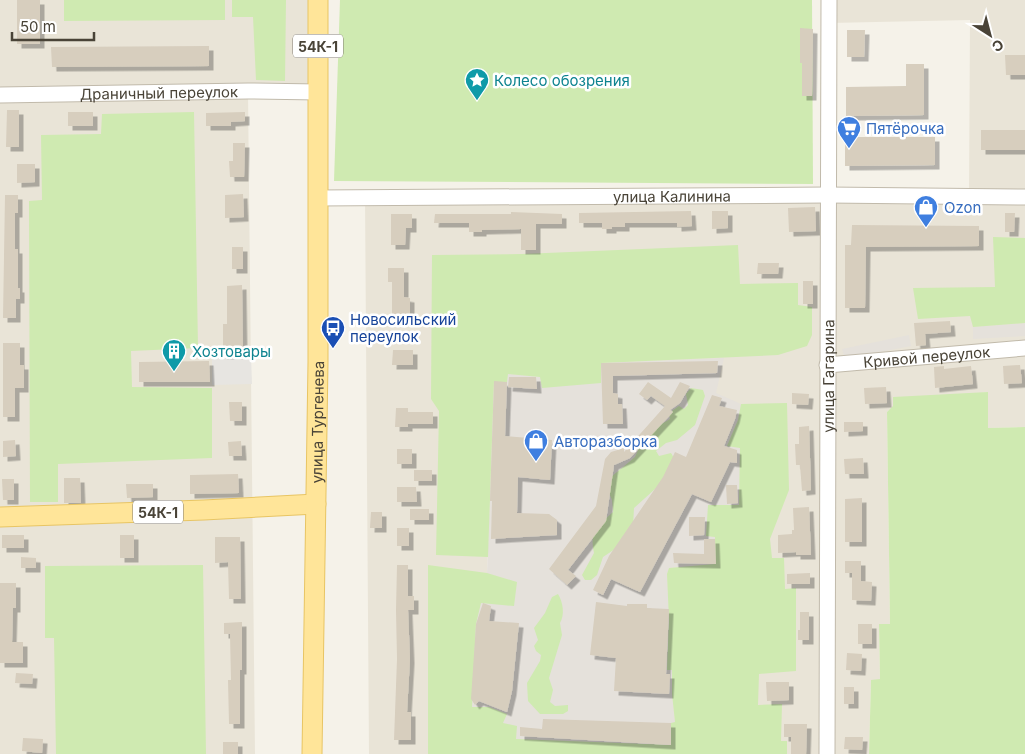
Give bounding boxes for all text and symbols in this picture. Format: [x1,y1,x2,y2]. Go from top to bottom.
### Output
scale bar [12,10,95,42]
north arrow [965,10,1015,60]
text: 50 m [20,17,56,36]
road number: 54К-1 [293,34,343,58]
text: С [989,36,1007,56]
place icon: Колесо обозрения [464,67,490,101]
place label: Колесо обозрения [494,71,630,90]
street label: Драничный переулок [80,82,238,103]
supermarket icon: Пятёрочка [836,115,862,149]
place label: Пятёрочка [866,119,945,138]
street label: улица Калинина [613,186,731,206]
shop icon: Ozon [913,194,939,228]
place label: Ozon [944,198,981,217]
place label: Новосильский переулок [350,310,457,346]
bus stop icon: Новосильский переулок [320,315,346,349]
street label: улица Гагарина [818,319,838,433]
building icon: Хозтовары [161,338,187,372]
place label: Хозтовары [192,342,271,361]
street label: Кривой переулок [862,342,991,371]
street label: улица Тургенева [307,360,328,484]
shop icon: Авторазборка [523,428,549,462]
place label: Авторазборка [554,432,657,451]
road number: 54К-1 [133,501,183,524]

